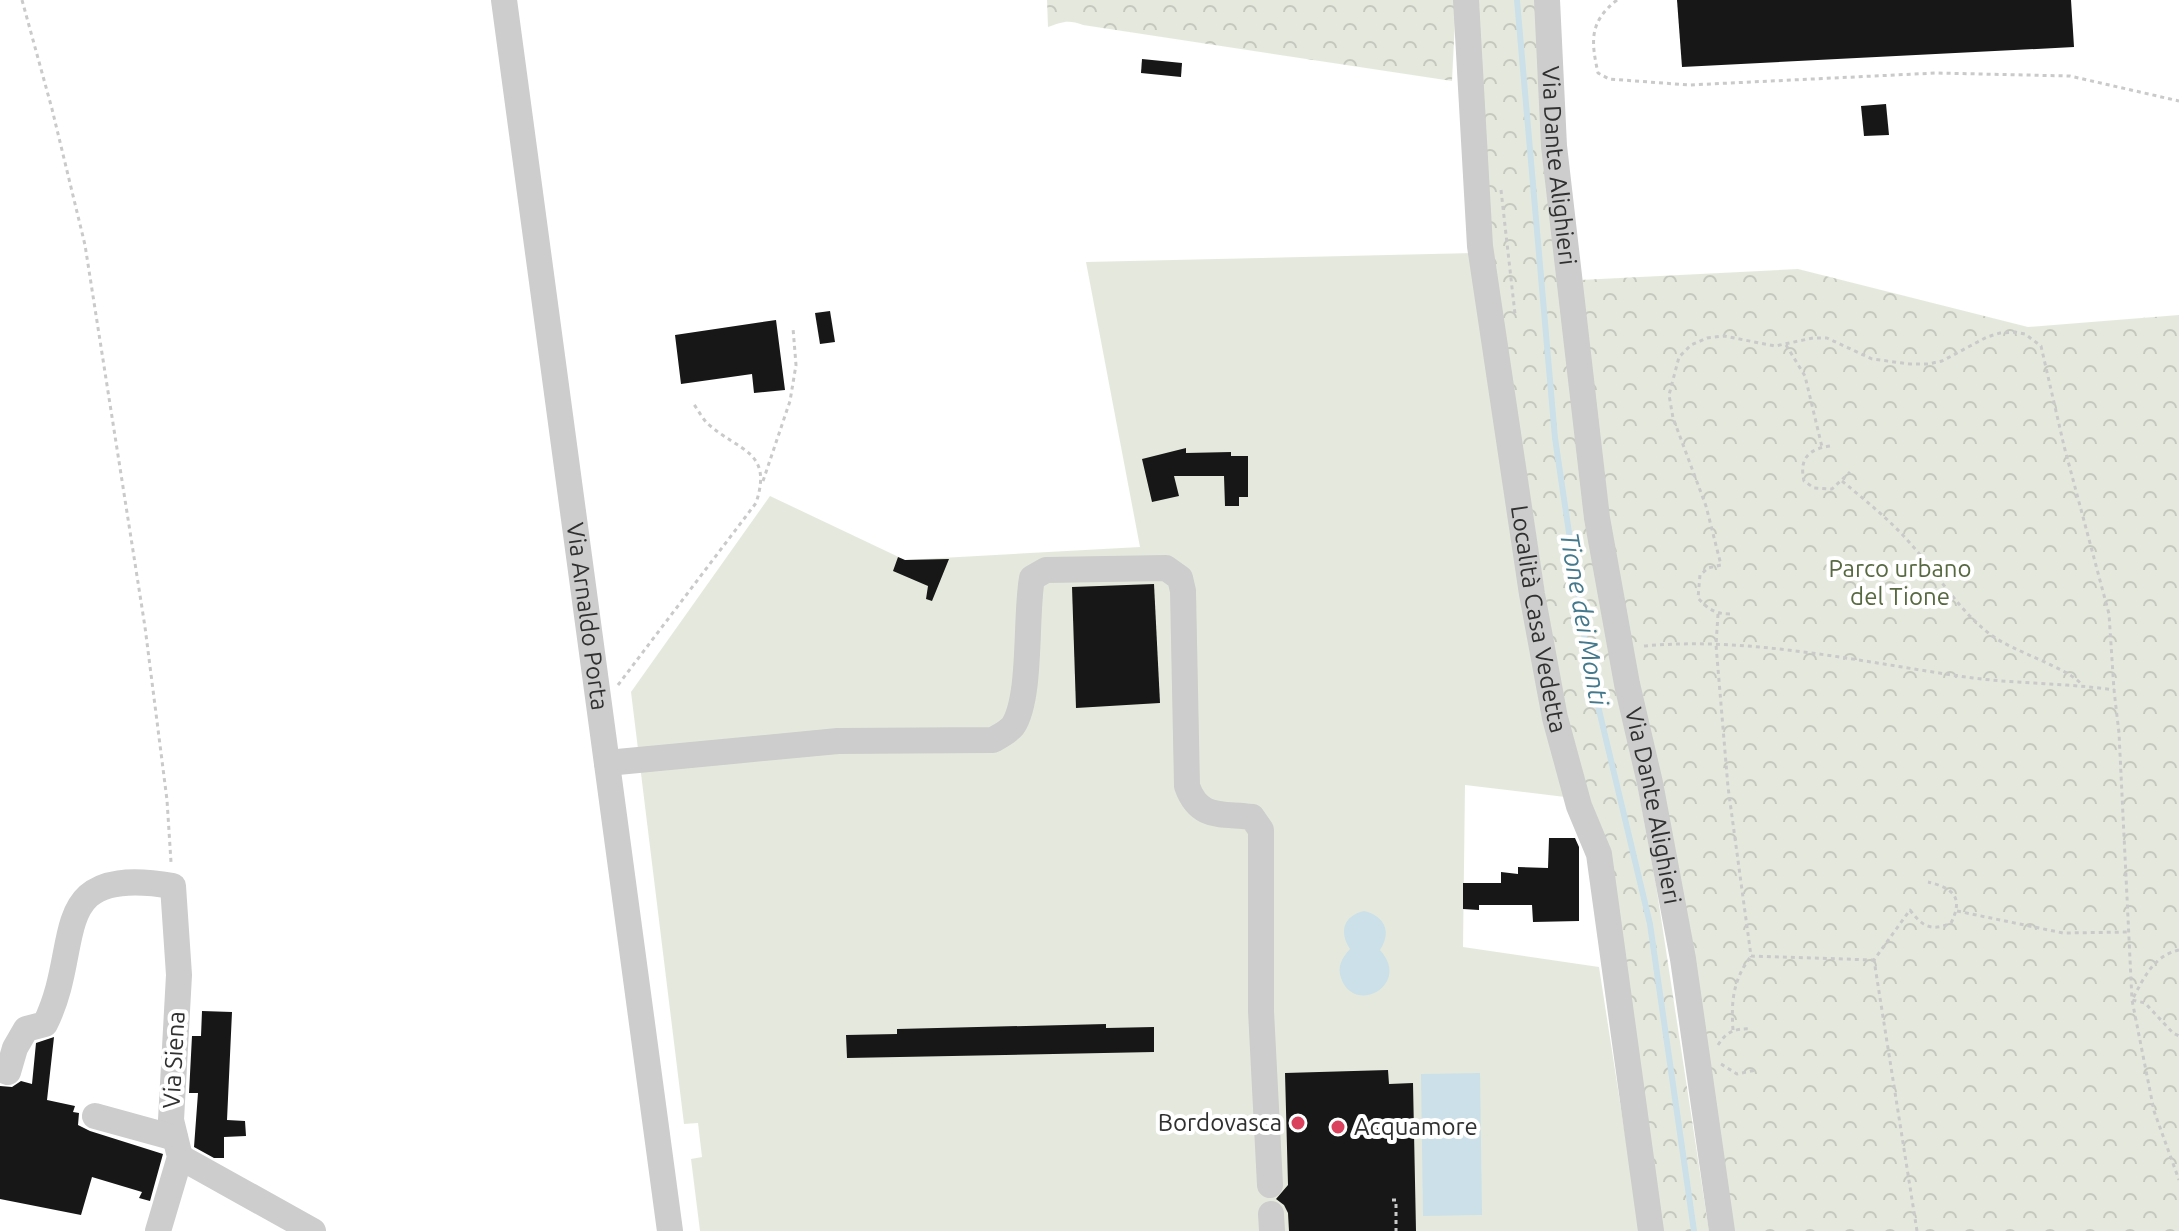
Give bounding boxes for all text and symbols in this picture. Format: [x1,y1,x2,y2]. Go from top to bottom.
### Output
street label: Via Dante Alighieri [1537,65,1582,267]
street label: Località Casa Vedetta [1506,503,1572,736]
street label: Via Arnaldo Porta [562,521,614,712]
water label: Tione dei Monti [1555,530,1614,709]
park label: Parco urbano del Tione [1828,555,1972,610]
street label: Via Dante Alighieri [1620,705,1686,906]
street label: Via Siena [157,1011,190,1109]
place label: Bordovasca [1158,1109,1282,1136]
place label: Acquamore [1354,1113,1478,1140]
marker: Bordovasca [1289,1114,1307,1132]
marker: Acquamore [1329,1118,1347,1136]

